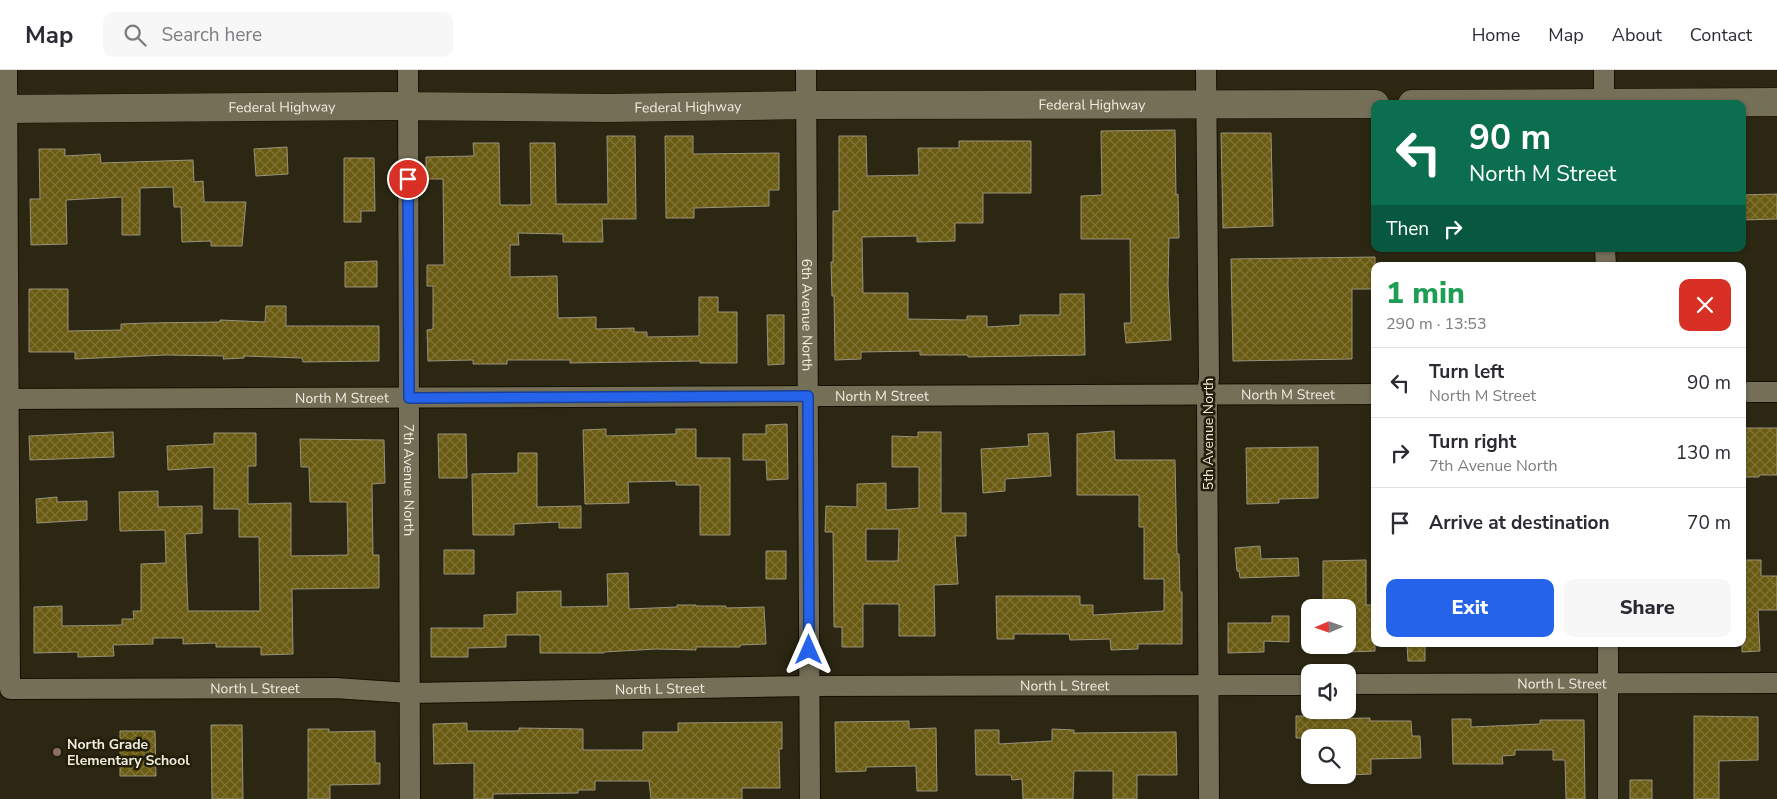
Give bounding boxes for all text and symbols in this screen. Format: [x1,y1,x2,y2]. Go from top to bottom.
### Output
search box [103,12,453,57]
text: Map [25,19,73,51]
icon: search [121,21,149,49]
text: Search here [161,22,262,48]
text: Home [1472,23,1520,47]
text: Map [1548,23,1584,47]
text: About [1612,23,1662,47]
text: Contact [1690,23,1752,47]
street label: Federal Highway [1039,95,1146,114]
street label: Federal Highway [634,96,742,117]
street label: Federal Highway [228,97,336,117]
text: 90 m [1469,114,1551,161]
icon: left [1386,120,1451,185]
pin [387,158,429,200]
text: North M Street [1469,159,1616,189]
icon: arrive [394,165,422,193]
icon: right [1439,215,1467,243]
text: Then [1386,216,1429,242]
street label: 6th Avenue North [798,259,817,371]
text: 1 min [1386,273,1465,314]
button: close [1679,279,1731,331]
text: 290 m · 13:53 [1386,313,1487,335]
text: Turn left [1429,359,1504,385]
icon: left [1386,369,1414,397]
text: 90 m [1687,370,1731,396]
street label: 5th Avenue North [1199,378,1218,490]
street label: North M Street [1241,385,1335,404]
text: North M Street [1429,385,1536,407]
street label: North M Street [835,386,929,405]
street label: North M Street [295,388,389,407]
street label: 7th Avenue North [399,424,419,536]
text: Turn right [1429,429,1516,455]
icon: right [1386,439,1414,467]
text: 130 m [1676,440,1731,466]
text: 7th Avenue North [1429,455,1558,477]
icon: arrive [1386,509,1414,537]
text: Arrive at destination [1429,510,1610,536]
text: 70 m [1687,510,1731,536]
button: Exit [1386,579,1554,637]
button: Share [1564,579,1731,637]
north arrow [1301,599,1356,654]
map controls [1301,599,1356,784]
position arrow [782,623,834,675]
button: sound [1301,664,1356,719]
street label: North L Street [1517,674,1607,693]
street label: North L Street [1020,676,1110,695]
street label: North L Street [615,678,705,699]
street label: North L Street [210,679,300,698]
button: search [1301,729,1356,784]
place label: North Grade Elementary School [67,735,190,770]
marker: North Grade Elementary School [51,746,63,758]

